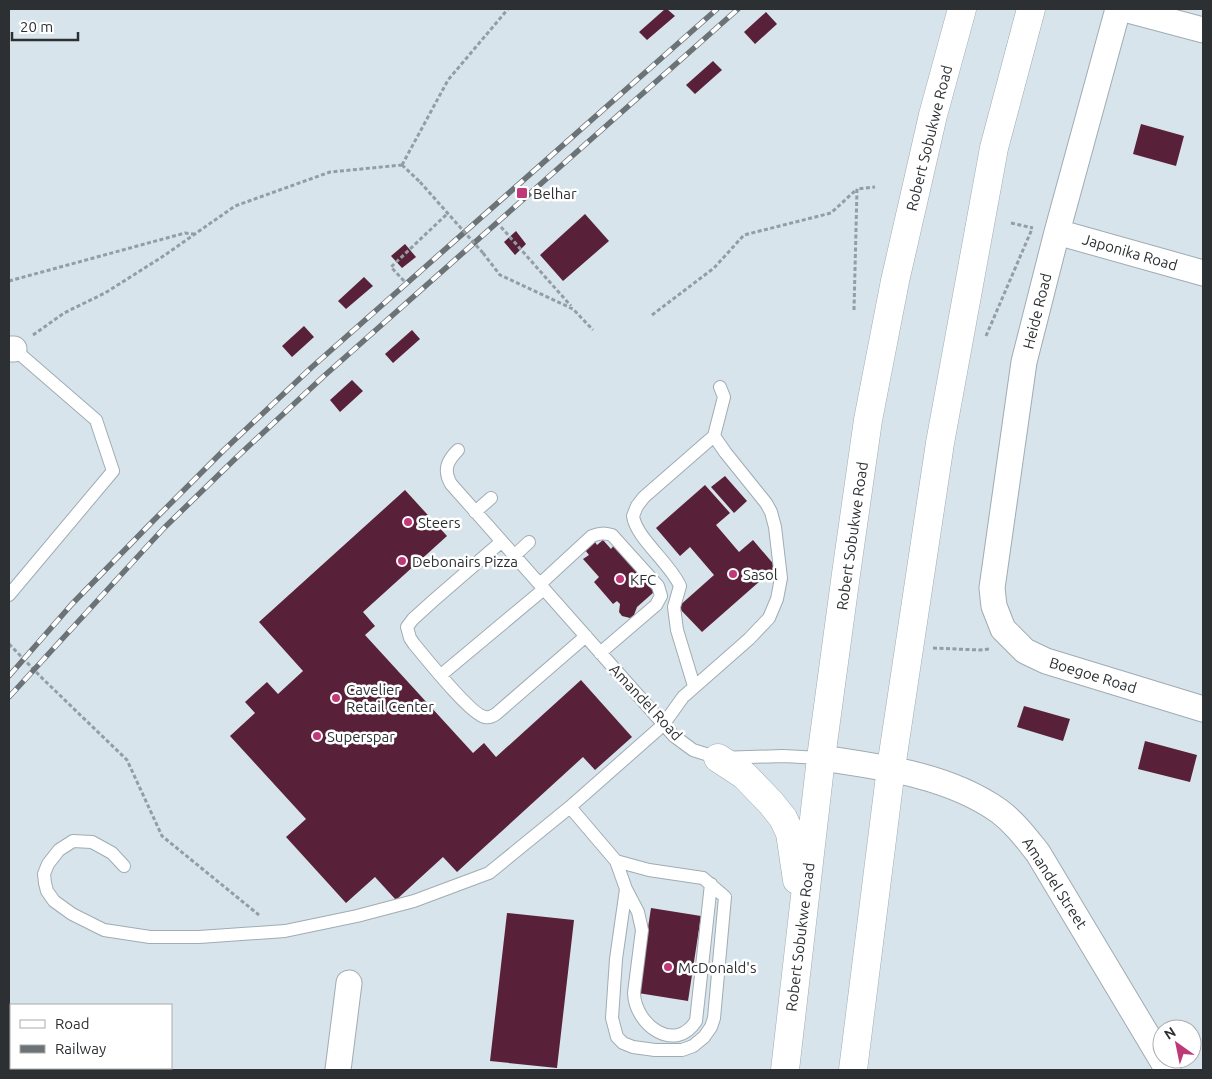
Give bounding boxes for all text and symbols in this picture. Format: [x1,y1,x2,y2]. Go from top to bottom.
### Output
scale bar [12,10,79,42]
text: 20 m [20,18,53,35]
street label: Robert Sobukwe Road [903,63,955,213]
place label: Belhar [533,185,577,202]
marker: Belhar [515,186,529,200]
street label: Japonika Road [1080,230,1180,274]
street label: Heide Road [1019,271,1055,351]
street label: Robert Sobukwe Road [833,461,871,611]
place label: Steers [418,514,460,531]
marker: Steers [402,516,414,528]
place label: Debonairs Pizza [412,553,518,570]
marker: Debonairs Pizza [396,555,408,567]
place label: Sasol [743,566,778,583]
marker: Sasol [727,568,739,580]
place label: KFC [630,571,656,588]
marker: KFC [614,573,626,585]
street label: Boegoe Road [1047,654,1139,696]
street label: Amandel Road [606,660,686,744]
place label: Cavelier Retail Center [346,681,434,715]
marker: Cavelier Retail Center [330,692,342,704]
place label: Superspar [327,728,395,745]
marker: Superspar [311,730,323,742]
street label: Amandel Street [1019,834,1091,932]
street label: Robert Sobukwe Road [782,862,818,1012]
place label: McDonald's [678,959,756,976]
marker: McDonald's [662,961,674,973]
legend [10,1004,172,1069]
text: Road [55,1015,90,1032]
north arrow [1152,1019,1202,1069]
text: N [1161,1024,1179,1043]
text: Railway [55,1040,106,1057]

